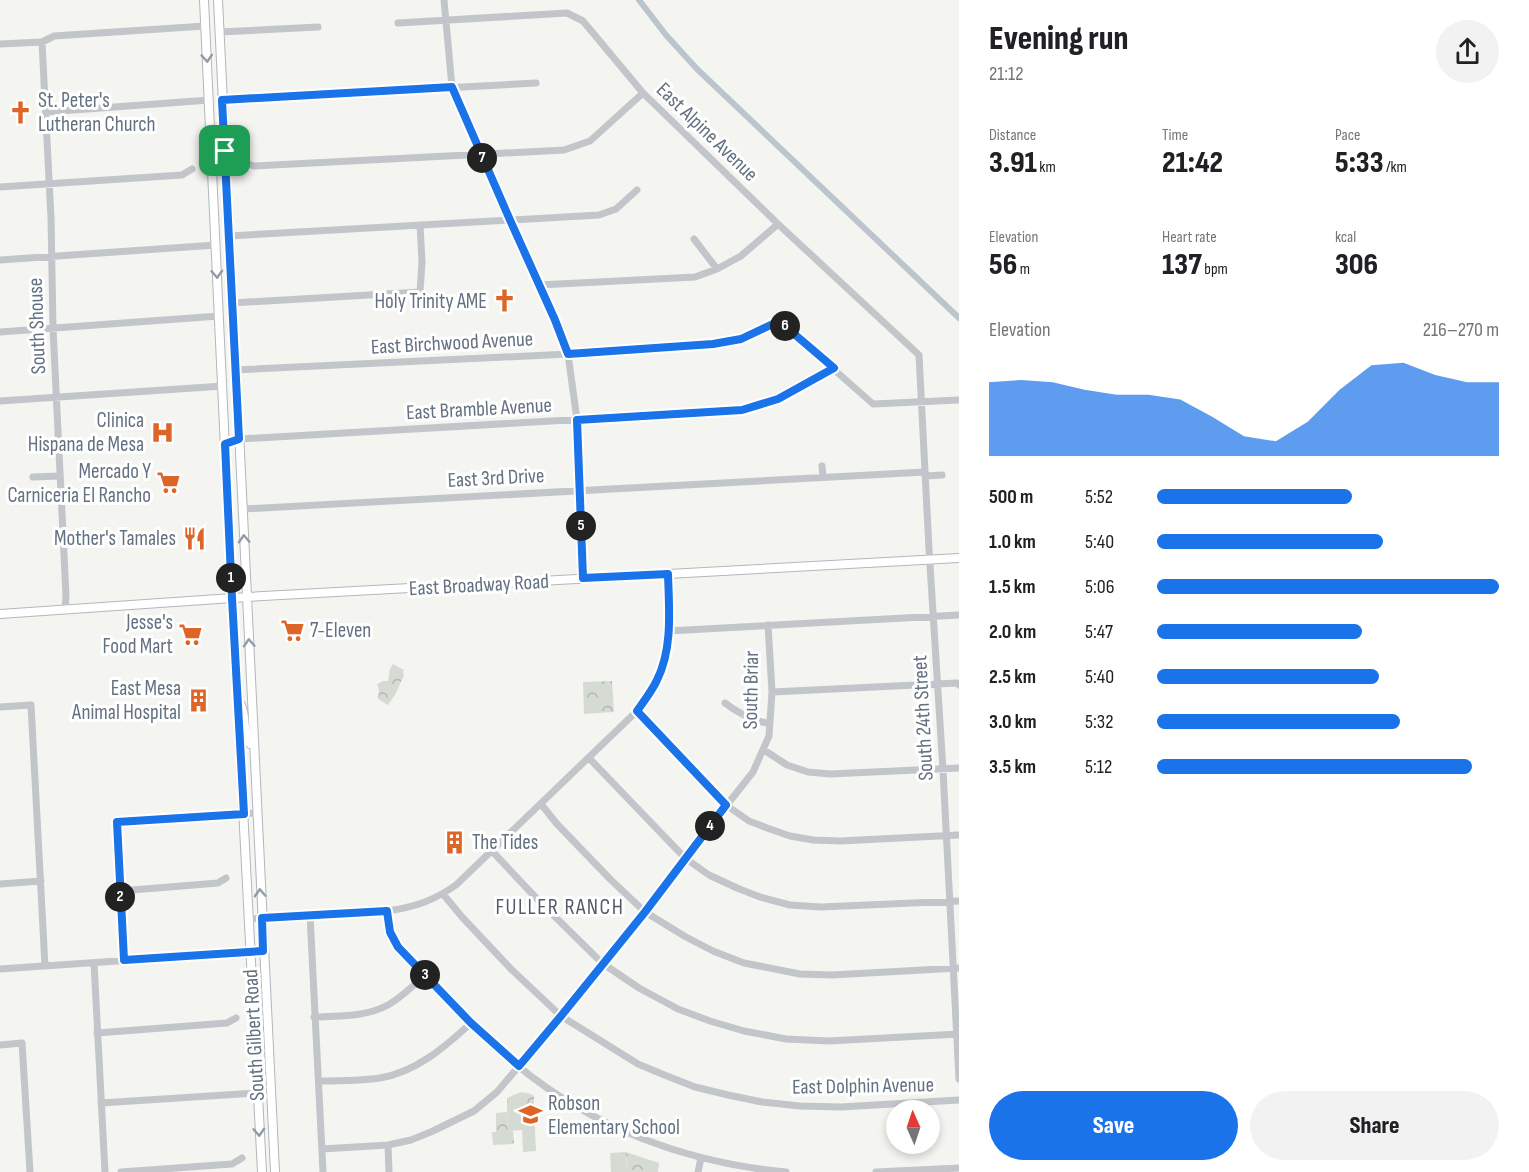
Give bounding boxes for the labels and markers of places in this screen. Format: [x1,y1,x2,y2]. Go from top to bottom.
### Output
place label: St. Peter's Lutheran Church [38,88,156,137]
church icon: St. Peter's Lutheran Church [7,99,33,125]
pin [199,125,250,176]
pin: 7 [467,143,497,173]
church icon: Holy Trinity AME [492,288,518,314]
place label: Holy Trinity AME [374,289,487,314]
pin: 6 [770,311,800,341]
place label: Clinica Hispana de Mesa [28,408,144,457]
hospital icon: Clinica Hispana de Mesa [149,419,175,445]
place label: Mercado Y Carniceria El Rancho [8,459,151,508]
supermarket icon: Mercado Y Carniceria El Rancho [156,470,182,496]
pin: 5 [566,511,596,541]
restaurant icon: Mother's Tamales [181,525,207,551]
place label: Mother's Tamales [54,526,176,551]
pin: 1 [216,563,246,593]
place label: Jesse's Food Mart [103,610,173,659]
supermarket icon: 7-Eleven [279,617,305,643]
place label: 7-Eleven [310,618,371,643]
supermarket icon: Jesse's Food Mart [178,621,204,647]
place label: East Mesa Animal Hospital [71,676,181,725]
building icon: East Mesa Animal Hospital [186,687,212,713]
pin: 4 [695,811,725,841]
building icon: The Tides [441,829,467,855]
place label: The Tides [472,830,538,855]
pin: 2 [105,882,135,912]
pin: 3 [410,960,440,990]
place label: Robson Elementary School [548,1091,680,1140]
school or university icon: Robson Elementary School [517,1102,543,1128]

